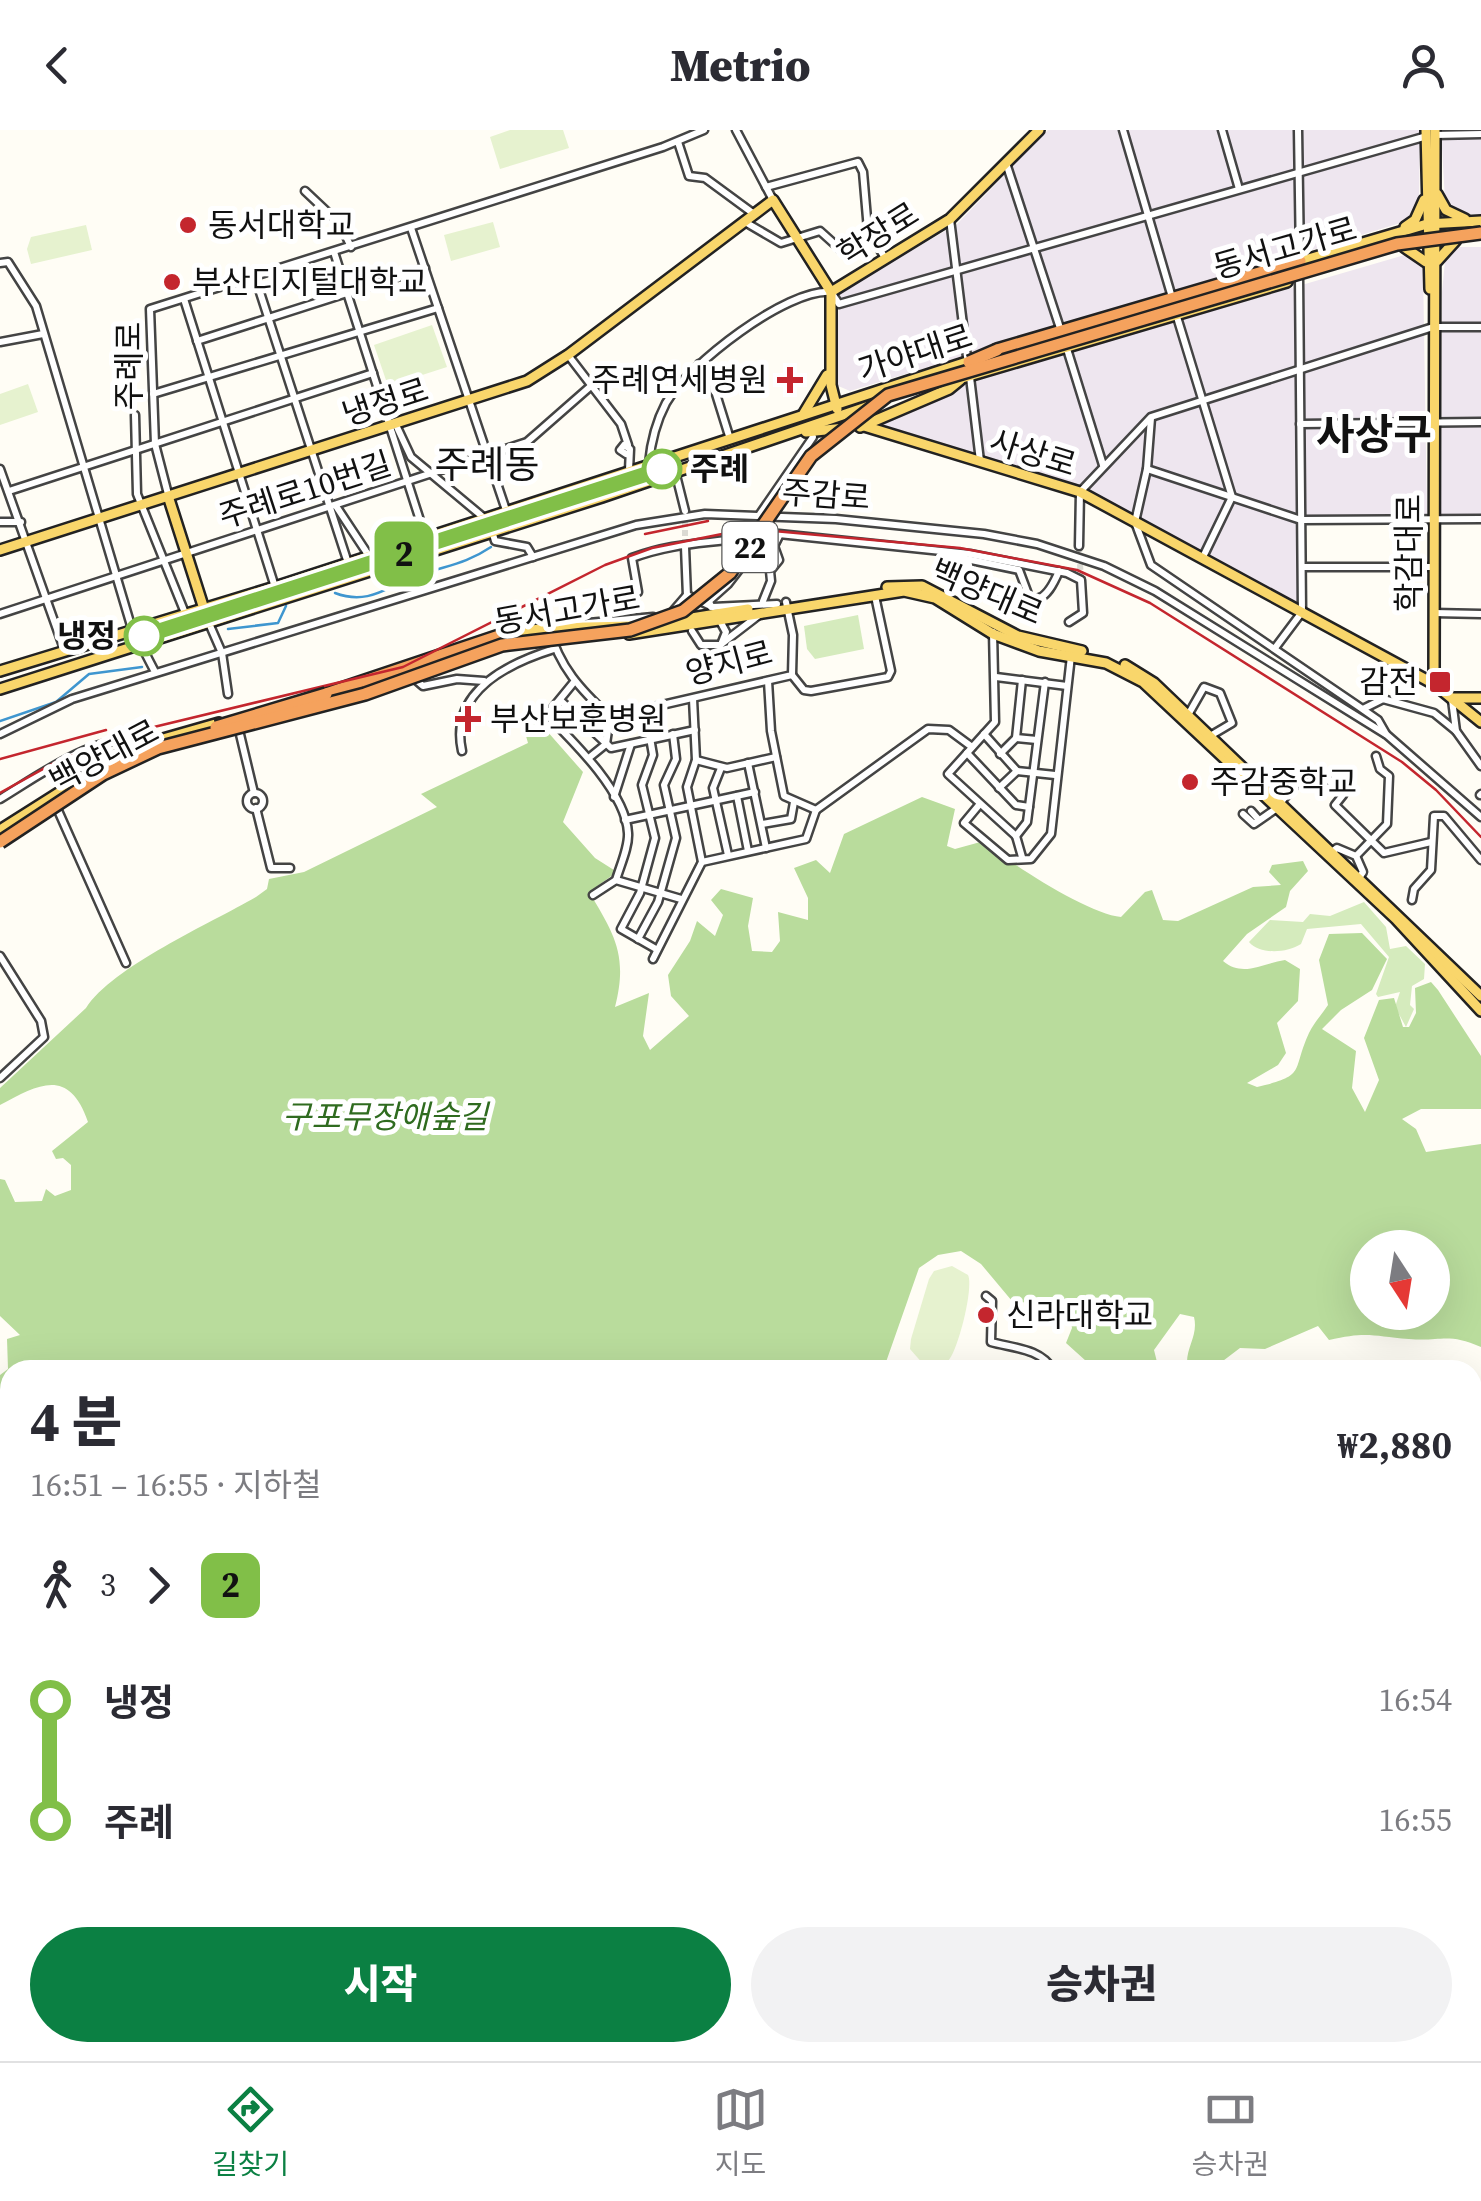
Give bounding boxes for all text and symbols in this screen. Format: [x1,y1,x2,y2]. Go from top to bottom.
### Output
text: Metrio [670,34,811,96]
icon: back [30,38,85,93]
icon: person [1396,38,1451,93]
street label: 학장로 [829,192,927,276]
place label: 동서대학교 [208,203,355,247]
street label: 동서고가로 [1208,207,1362,289]
marker: 동서대학교 [177,214,199,236]
place label: 부산디지털대학교 [192,260,428,304]
marker: 부산디지털대학교 [161,271,183,293]
street label: 가야대로 [852,314,978,392]
street label: 주례로 [107,322,151,410]
place label: 주례연세병원 [591,358,768,402]
street label: 냉정로 [336,367,434,437]
marker: 주례연세병원 [777,367,803,393]
district label: 사상구 [1316,405,1432,463]
street label: 사상로 [984,419,1082,487]
district label: 주례동 [435,439,539,491]
street label: 주례로10번길 [213,441,397,539]
place label: 주례 [690,447,749,491]
marker: 주례 [643,450,681,488]
street label: 주감로 [780,470,872,520]
street label: 학감대로 [1387,494,1431,612]
line badge: 2 [372,522,436,586]
road number: 22 [722,522,778,572]
text: 2 [395,530,413,578]
street label: 백양대로 [924,549,1050,635]
street label: 동서고가로 [491,576,643,644]
place label: 냉정 [57,614,116,658]
marker: 냉정 [125,617,163,655]
street label: 양지로 [681,630,777,696]
place label: 감전 [1359,660,1418,704]
marker: 감전 [1427,669,1453,695]
place label: 부산보훈병원 [490,697,667,741]
marker: 부산보훈병원 [455,706,481,732]
street label: 백양대로 [42,709,166,803]
place label: 주감중학교 [1210,760,1357,804]
marker: 주감중학교 [1179,771,1201,793]
park label: 구포무장애숲길 [282,1095,491,1139]
north arrow [1350,1230,1450,1330]
map controls [1350,1230,1450,1330]
place label: 신라대학교 [1006,1293,1153,1337]
marker: 신라대학교 [975,1304,997,1326]
text: 4 분 [30,1384,122,1459]
text: ₩2,880 [1338,1419,1452,1471]
text: 16:51 – 16:55 · 지하철 [30,1463,321,1507]
icon: walk [30,1558,85,1613]
icon: forward [131,1558,186,1613]
text: 2 [221,1561,240,1609]
text: 3 [100,1563,116,1607]
text: 냉정 [104,1677,174,1729]
text: 16:54 [1378,1678,1452,1722]
text: 주례 [104,1797,174,1849]
text: 16:55 [1378,1798,1452,1842]
button: 시작 [30,1927,731,2042]
button: 승차권 [751,1927,1452,2042]
tab: 길찾기 [212,2082,289,2183]
tab: 지도 [713,2082,768,2183]
tab: 승차권 [1192,2082,1269,2183]

